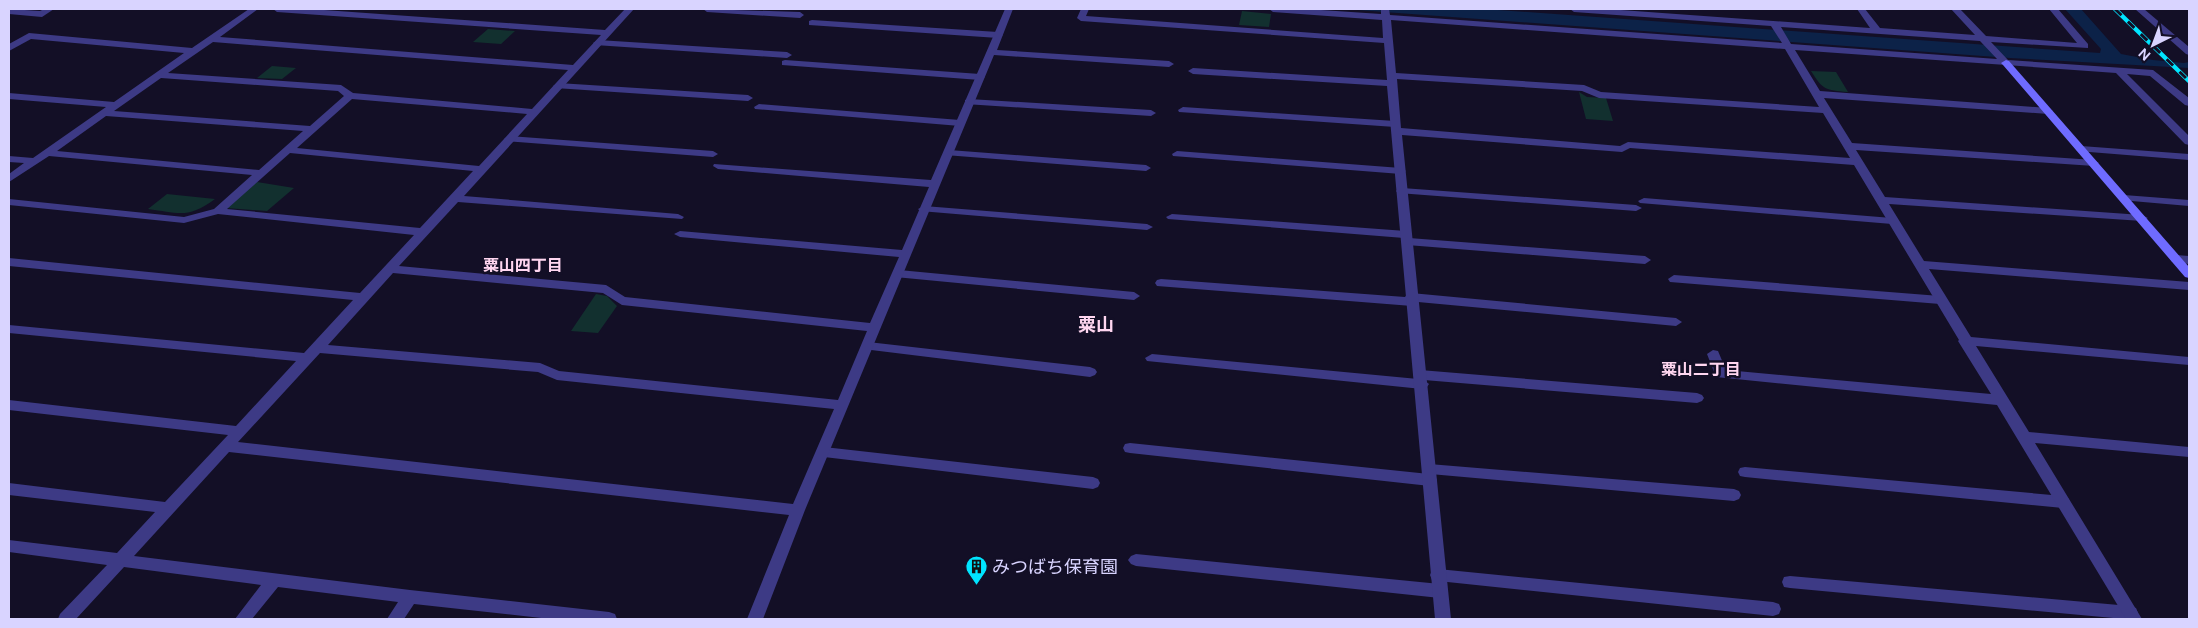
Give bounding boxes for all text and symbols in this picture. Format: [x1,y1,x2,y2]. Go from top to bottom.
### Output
north arrow [2128,20,2178,70]
text: N [2134,45,2154,65]
district label: 粟山四丁目 [483,255,563,276]
district label: 粟山 [1078,313,1114,337]
district label: 粟山二丁目 [1661,359,1741,380]
building icon: みつばち保育園 [964,555,988,586]
place label: みつばち保育園 [992,555,1118,579]

